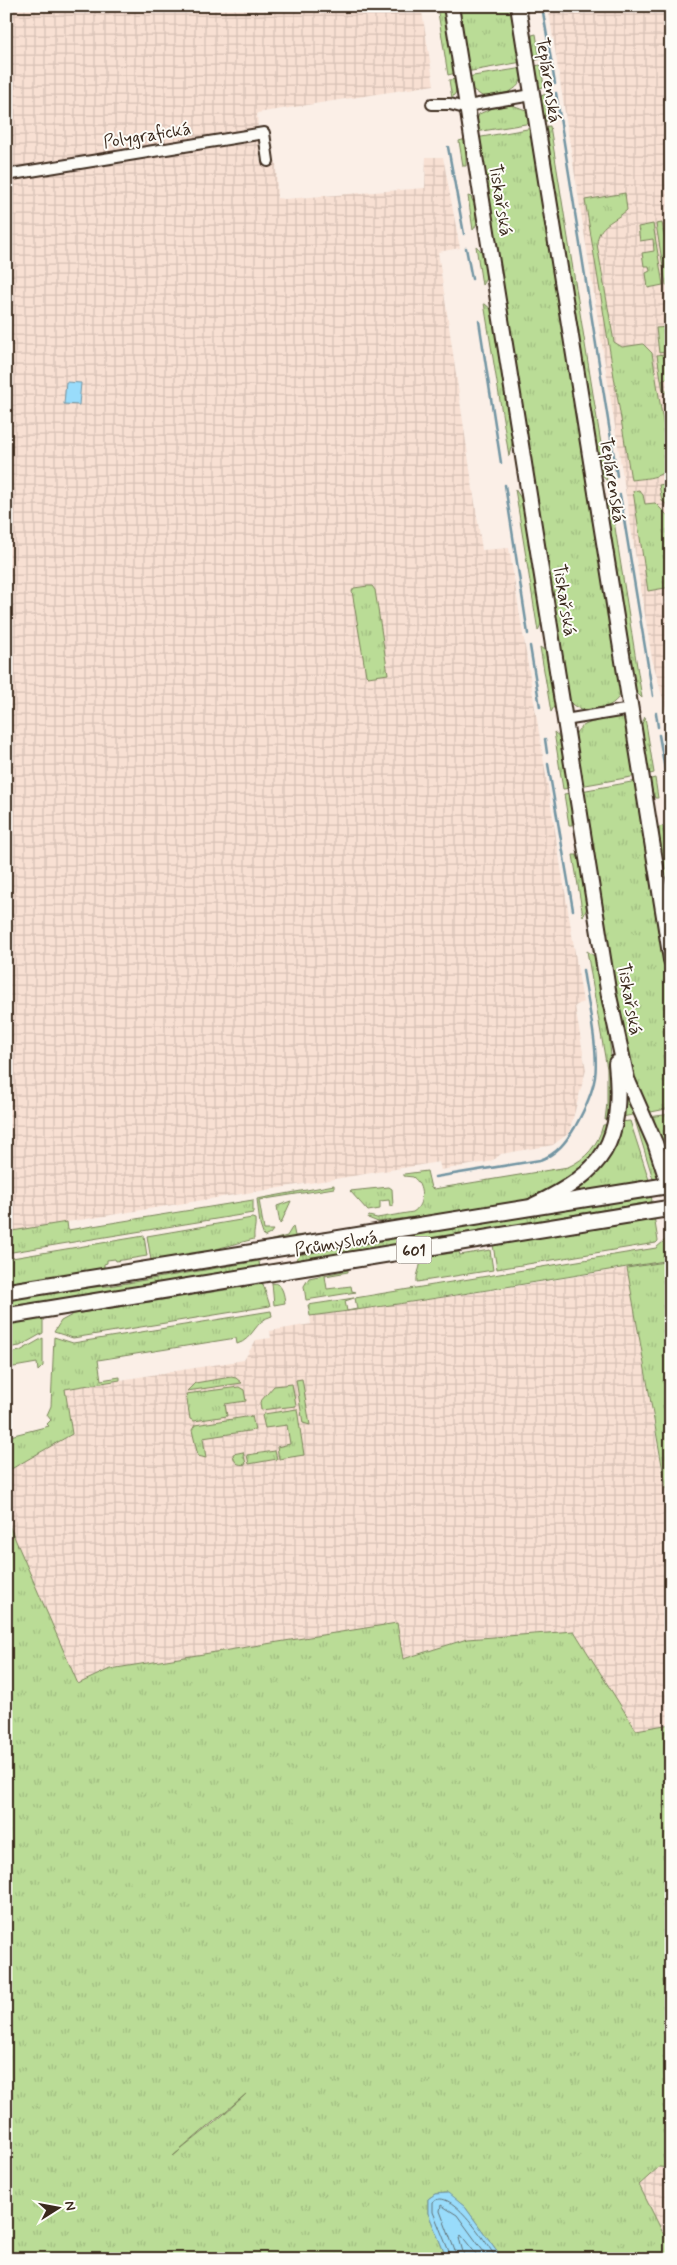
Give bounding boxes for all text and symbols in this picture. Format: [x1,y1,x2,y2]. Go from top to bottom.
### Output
street label: Teplárenská [529,36,567,125]
street label: Polygrafická [102,117,193,155]
street label: Tiskařská [482,162,518,238]
street label: Teplárenská [593,436,631,525]
street label: Tiskařská [546,562,582,638]
street label: Tiskařská [611,961,647,1037]
street label: Průmyslová [293,1226,380,1262]
road number: 601 [396,1236,432,1264]
north arrow [32,2182,82,2232]
text: N [60,2199,80,2212]

